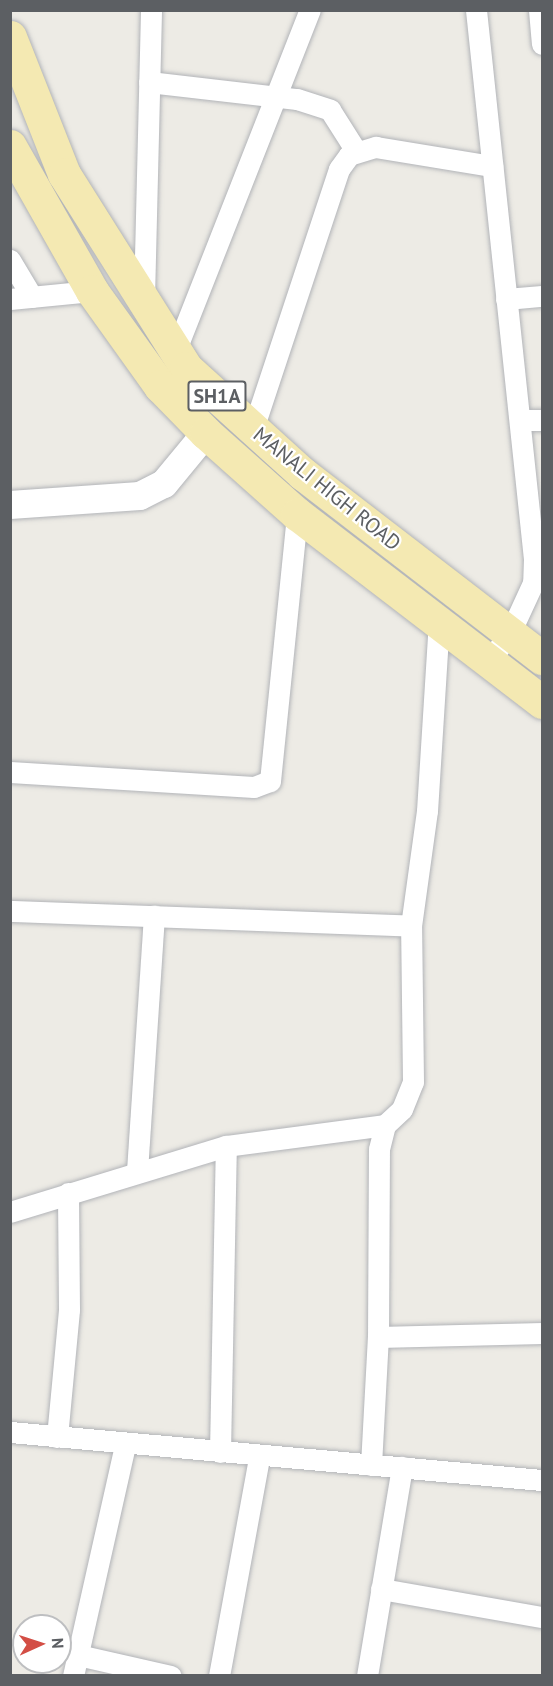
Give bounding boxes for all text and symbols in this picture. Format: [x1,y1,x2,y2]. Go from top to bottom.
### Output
road number: SH1A [187,379,247,413]
street label: MANALI HIGH ROAD [248,422,406,556]
north arrow [12,1614,72,1674]
text: N [48,1637,68,1649]

